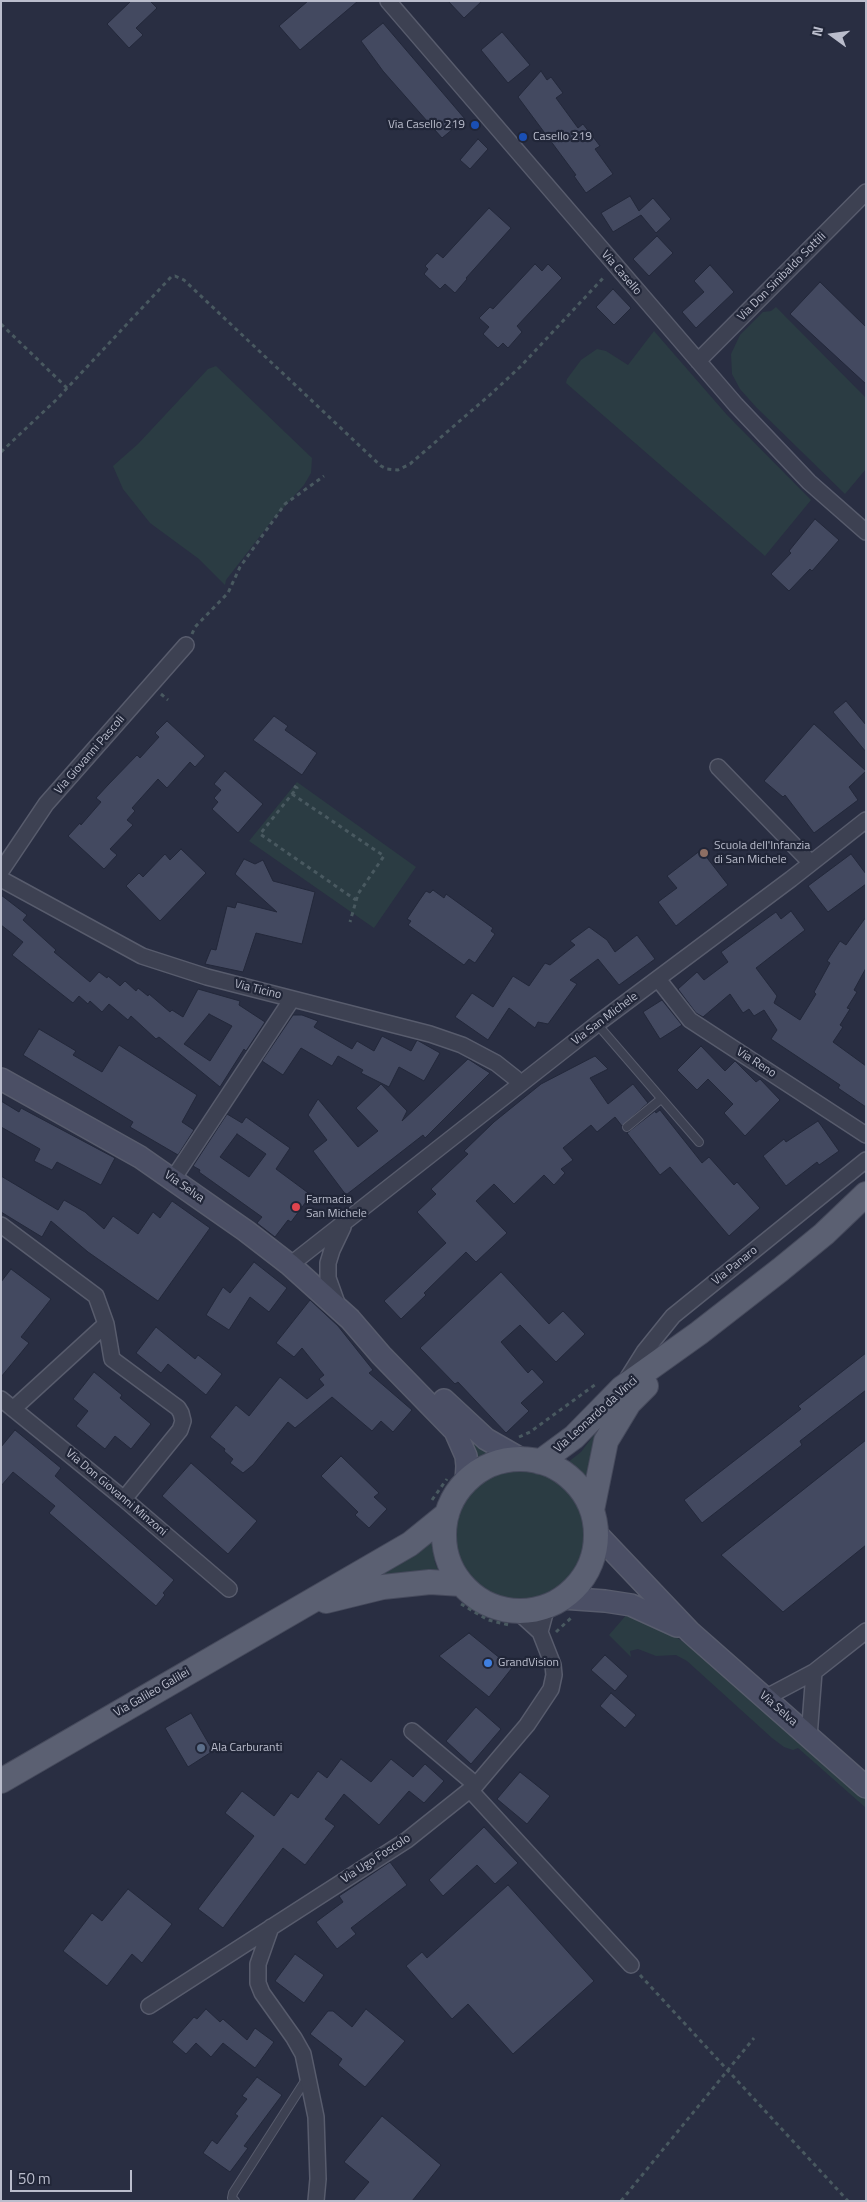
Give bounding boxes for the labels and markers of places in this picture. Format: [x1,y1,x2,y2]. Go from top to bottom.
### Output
place label: Via Casello 219 [388,118,465,132]
marker: Via Casello 219 [469,119,481,131]
place label: Casello 219 [533,130,592,144]
marker: Casello 219 [517,131,529,143]
place label: Scuola dell'Infanzia di San Michele [714,839,810,867]
marker: Scuola dell'Infanzia di San Michele [698,847,710,859]
place label: Farmacia San Michele [306,1193,367,1221]
marker: Farmacia San Michele [290,1201,302,1213]
place label: GrandVision [498,1656,559,1670]
marker: GrandVision [482,1657,494,1669]
place label: Ala Carburanti [211,1741,282,1755]
marker: Ala Carburanti [195,1742,207,1754]

